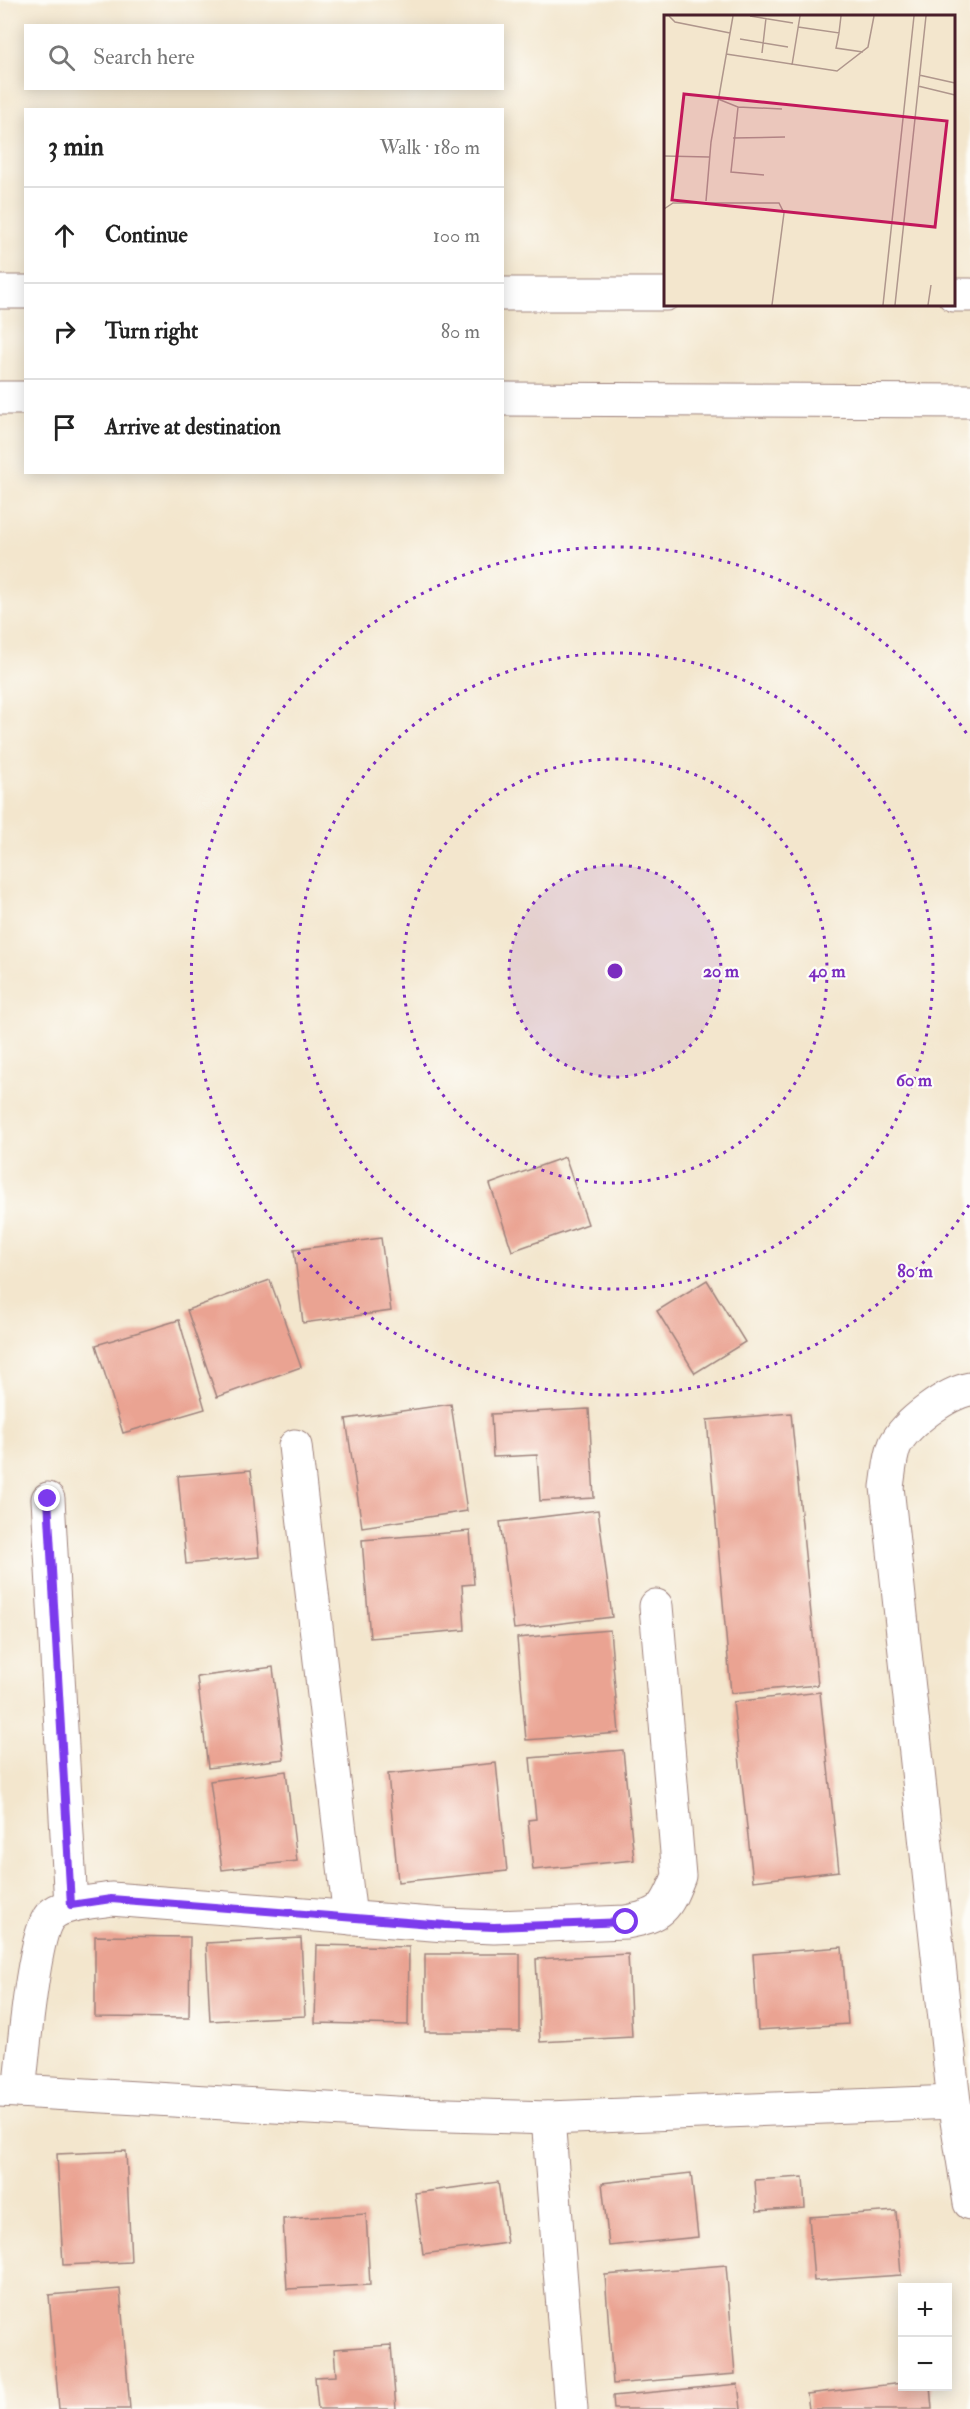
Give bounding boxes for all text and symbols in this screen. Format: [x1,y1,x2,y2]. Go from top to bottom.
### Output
inset map [664,15,955,306]
search box [24,24,504,90]
icon: search [45,41,78,74]
text: Search here [93,43,195,71]
text: 3 min [48,131,104,163]
text: Walk · 180 m [380,135,480,160]
icon: ahead [48,219,81,252]
text: Continue [105,221,188,249]
text: 100 m [433,223,480,248]
icon: right [48,315,81,348]
text: Turn right [105,317,198,345]
text: 80 m [441,319,480,344]
icon: arrive [48,411,81,444]
text: Arrive at destination [105,413,281,441]
text: 20 m [703,960,740,983]
text: 40 m [808,960,846,983]
centre of rings [605,961,625,981]
text: 60 m [896,1069,933,1092]
text: 80 m [897,1260,934,1283]
route end [34,1485,60,1511]
route start [612,1908,638,1934]
map controls [898,2283,952,2391]
button: + [898,2283,952,2337]
button: − [898,2337,952,2391]

